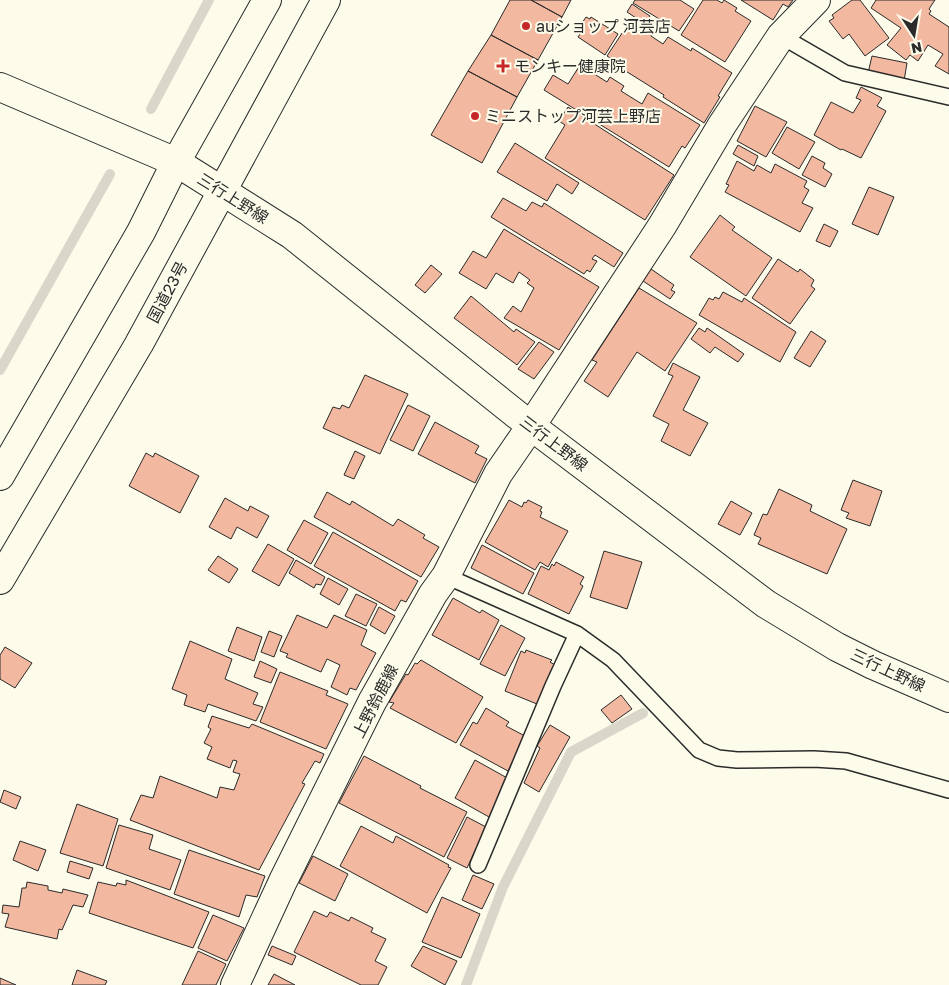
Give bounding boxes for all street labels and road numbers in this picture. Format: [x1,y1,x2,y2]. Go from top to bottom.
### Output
street label: 三行上野線 [194,168,272,228]
street label: 国道23号 [143,258,191,326]
street label: 三行上野線 [516,411,592,475]
street label: 三行上野線 [848,644,928,696]
street label: 上野鈴鹿線 [348,661,402,741]

